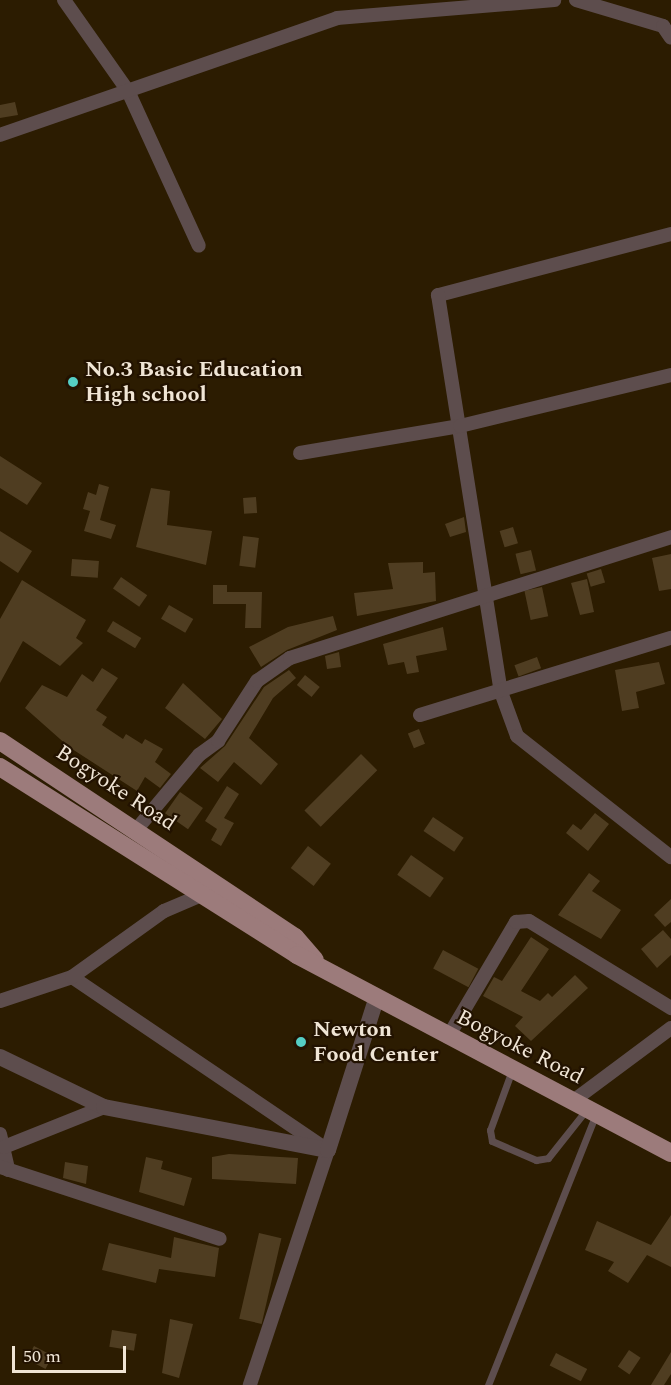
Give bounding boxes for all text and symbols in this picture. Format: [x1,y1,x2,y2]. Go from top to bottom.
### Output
place label: No.3 Basic Education High school [85,356,303,408]
marker: No.3 Basic Education High school [66,375,80,389]
street label: Bogyoke Road [51,739,181,837]
street label: Bogyoke Road [452,1004,588,1090]
place label: Newton Food Center [313,1016,438,1068]
marker: Newton Food Center [294,1035,308,1049]
scale bar [15,1334,129,1372]
text: 50 m [23,1343,61,1370]

